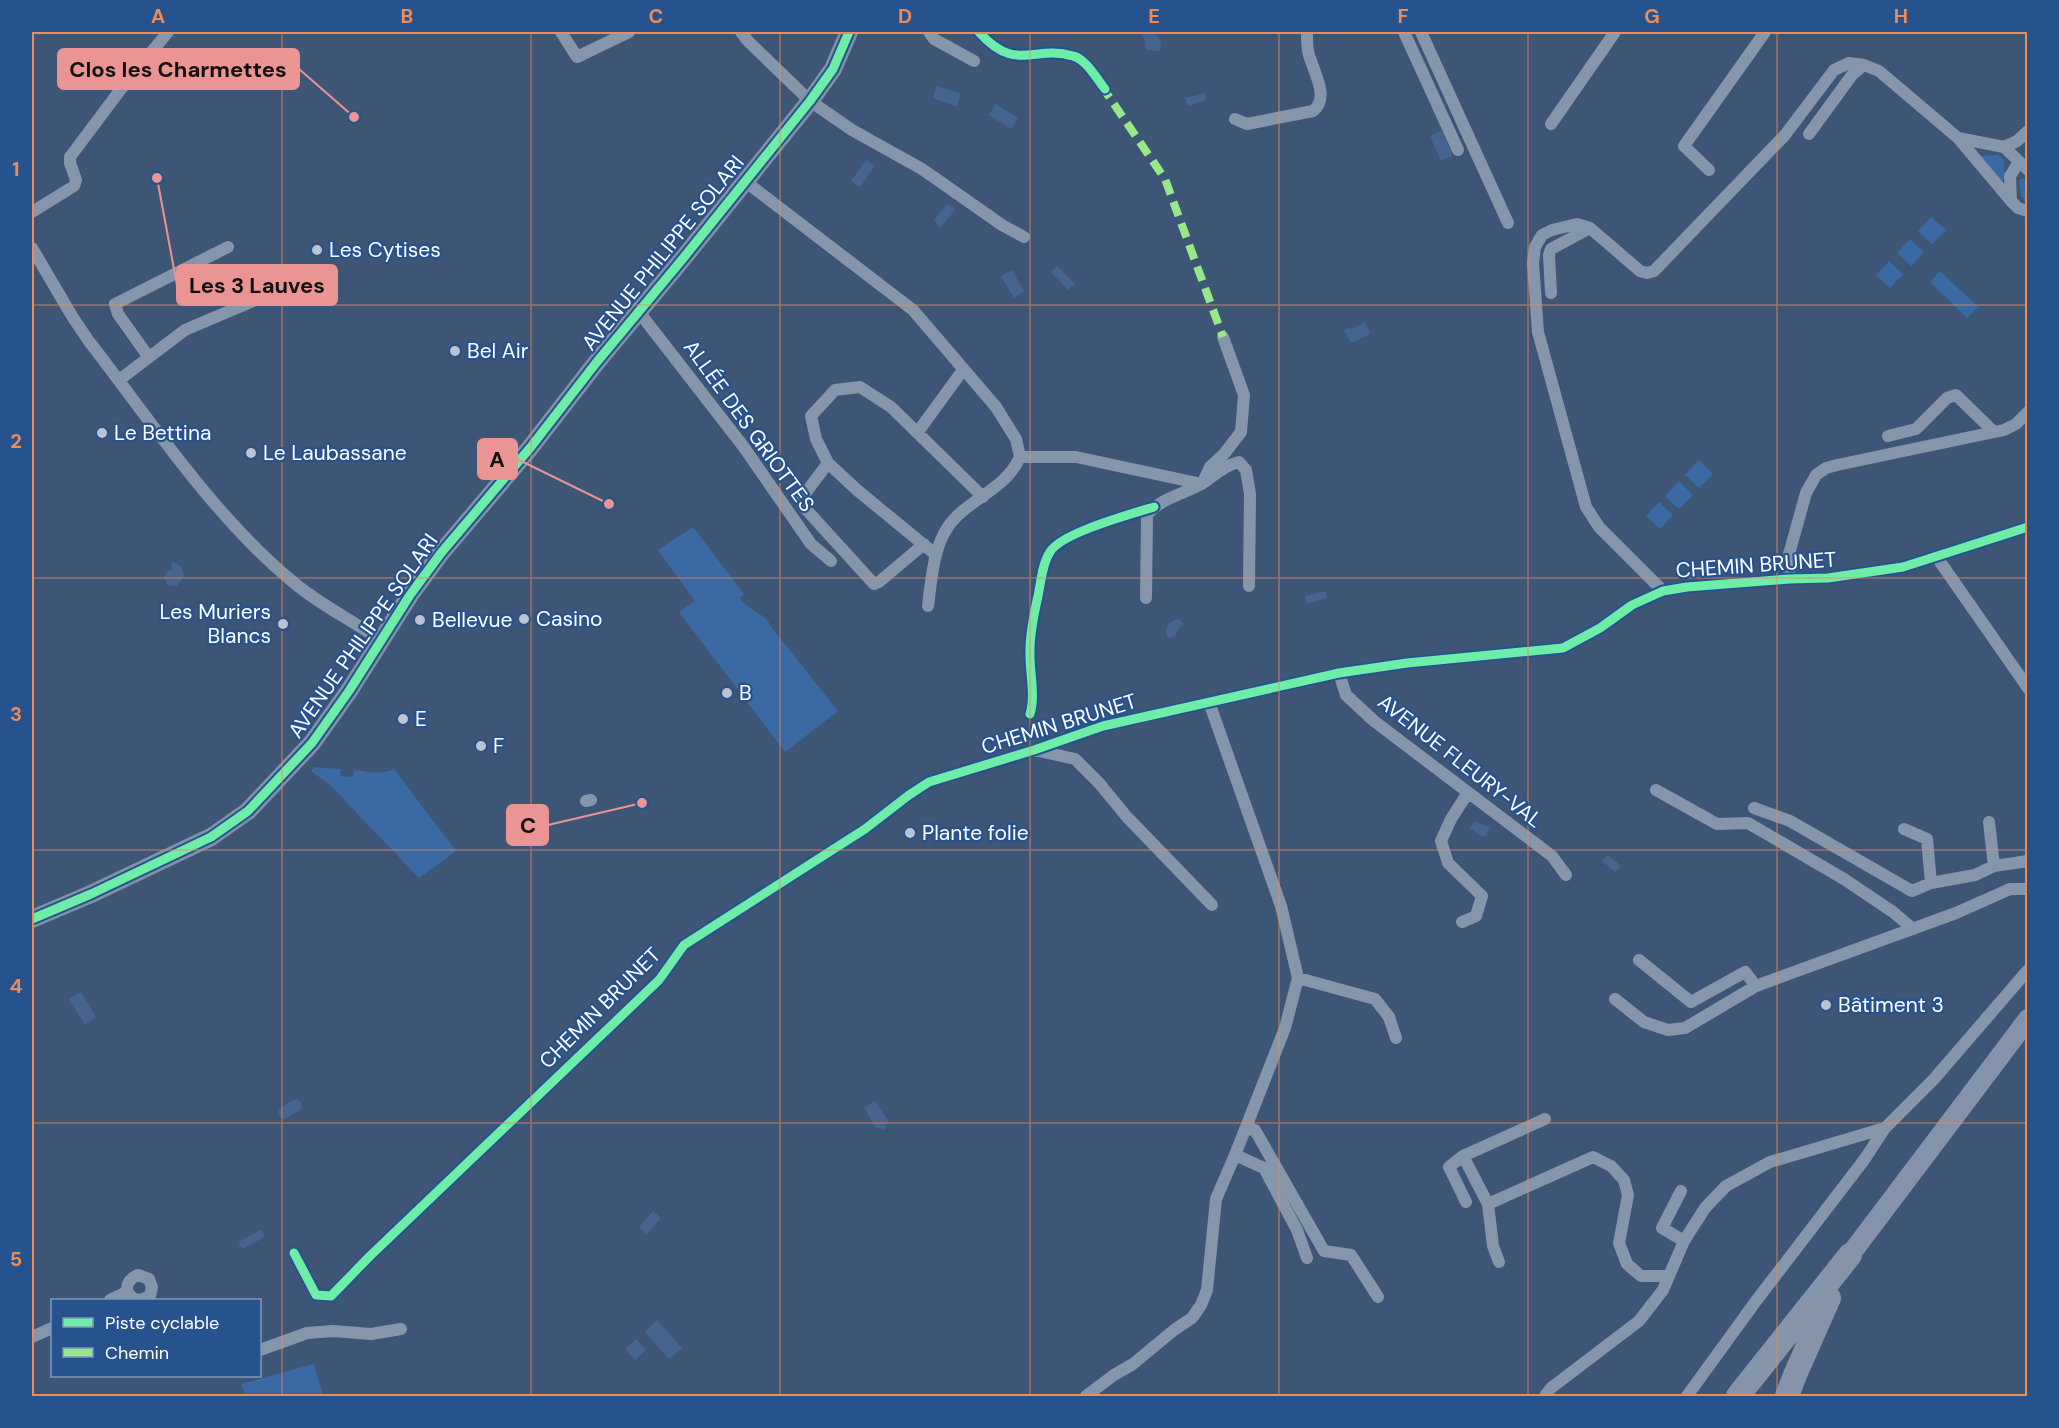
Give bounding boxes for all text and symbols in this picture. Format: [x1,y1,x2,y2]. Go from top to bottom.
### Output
text: A [151,3,165,29]
text: B [401,3,413,29]
text: C [649,3,663,29]
text: D [898,3,912,29]
text: E [1148,3,1160,29]
text: F [1397,3,1409,29]
text: G [1644,3,1660,29]
text: H [1894,3,1908,29]
callout: Clos les Charmettes [58,49,299,89]
text: Clos les Charmettes [69,55,287,84]
street label: AVENUE PHILIPPE SOLARI [575,150,751,356]
text: 1 [12,156,20,182]
place label: Les Cytises [329,236,441,264]
marker: Les Cytises [310,243,324,257]
callout: Les 3 Lauves [177,265,337,305]
text: Les 3 Lauves [189,271,325,300]
street label: ALLÉE DES GRIOTTES [677,334,821,518]
place label: Bel Air [467,337,529,365]
marker: Bel Air [448,344,462,358]
place label: Le Bettina [114,419,211,447]
marker: Le Bettina [95,426,109,440]
text: 2 [10,428,22,454]
place label: Le Laubassane [263,439,407,467]
callout: A [478,439,517,479]
text: A [489,445,505,474]
marker: Le Laubassane [244,446,258,460]
street label: AVENUE PHILIPPE SOLARI [283,529,443,743]
street label: CHEMIN BRUNET [1675,545,1837,585]
place label: Les Muriers Blancs [160,598,271,650]
place label: Casino [536,605,603,633]
place label: Bellevue [432,606,513,634]
marker: Casino [517,612,531,626]
marker: Bellevue [413,613,427,627]
marker: Les Muriers Blancs [276,617,290,631]
place label: B [739,679,752,707]
marker: B [720,686,734,700]
street label: CHEMIN BRUNET [978,687,1140,761]
street label: AVENUE FLEURY-VAL [1372,688,1548,834]
text: 3 [10,701,22,727]
place label: E [415,706,427,732]
marker: E [396,712,410,726]
place label: F [493,732,504,760]
marker: F [474,739,488,753]
callout: C [507,805,548,845]
text: C [520,811,536,840]
place label: Plante folie [922,819,1029,847]
marker: Plante folie [903,826,917,840]
street label: CHEMIN BRUNET [533,941,667,1075]
text: 4 [10,973,23,999]
place label: Bâtiment 3 [1838,991,1944,1019]
marker: Bâtiment 3 [1819,998,1833,1012]
text: 5 [10,1246,22,1272]
legend [51,1299,261,1377]
text: Piste cyclable [105,1311,219,1335]
text: Chemin [105,1341,169,1365]

